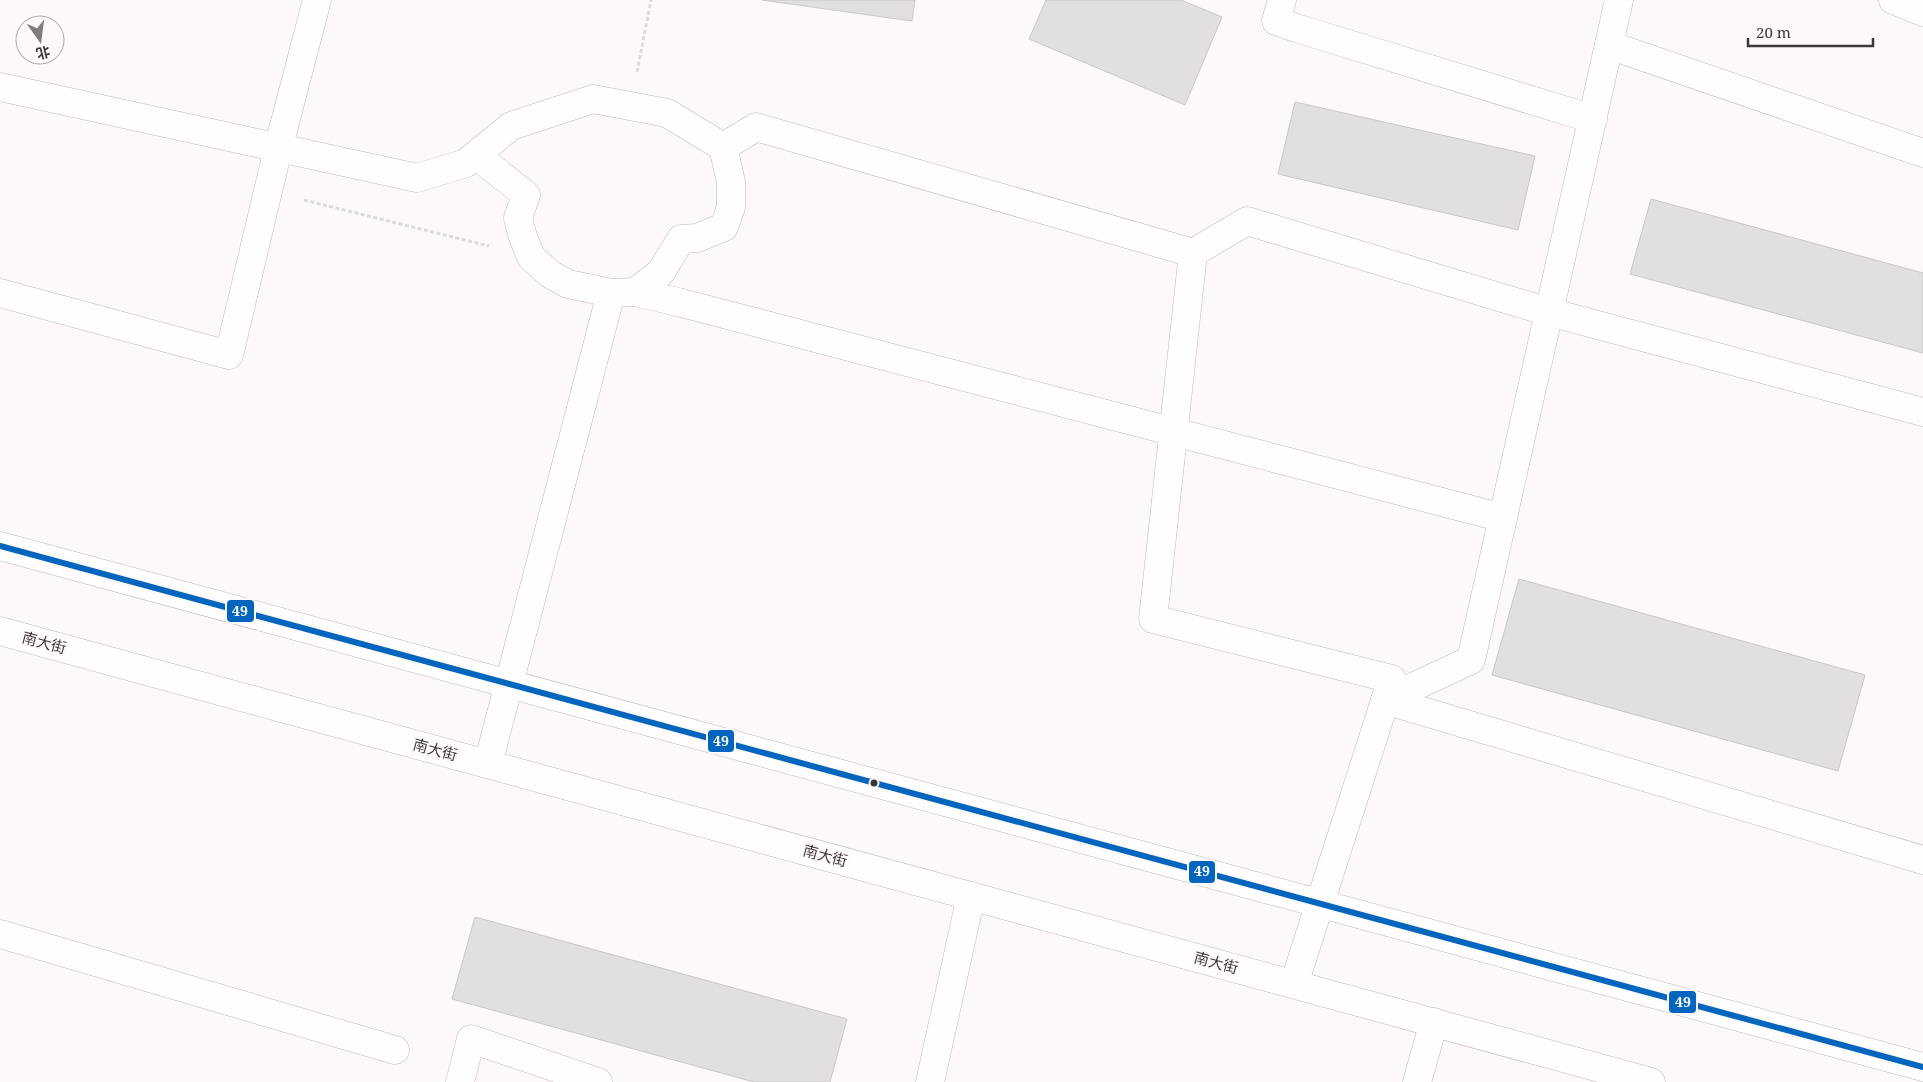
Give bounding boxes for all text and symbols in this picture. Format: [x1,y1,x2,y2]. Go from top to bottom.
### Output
north arrow [15,15,65,65]
scale bar [1748,15,1873,47]
text: 20 m [1756,22,1791,42]
text: 北 [34,42,52,64]
line badge: 49 [226,599,255,623]
text: 49 [232,601,248,620]
street label: 南大街 [20,627,69,658]
line badge: 49 [707,729,735,753]
text: 49 [713,731,729,750]
street label: 南大街 [411,734,460,765]
unlabelled marker [869,778,879,788]
street label: 南大街 [801,840,850,871]
line badge: 49 [1188,860,1216,884]
text: 49 [1194,861,1210,880]
street label: 南大街 [1192,947,1241,978]
line badge: 49 [1668,990,1697,1014]
text: 49 [1675,992,1691,1011]

